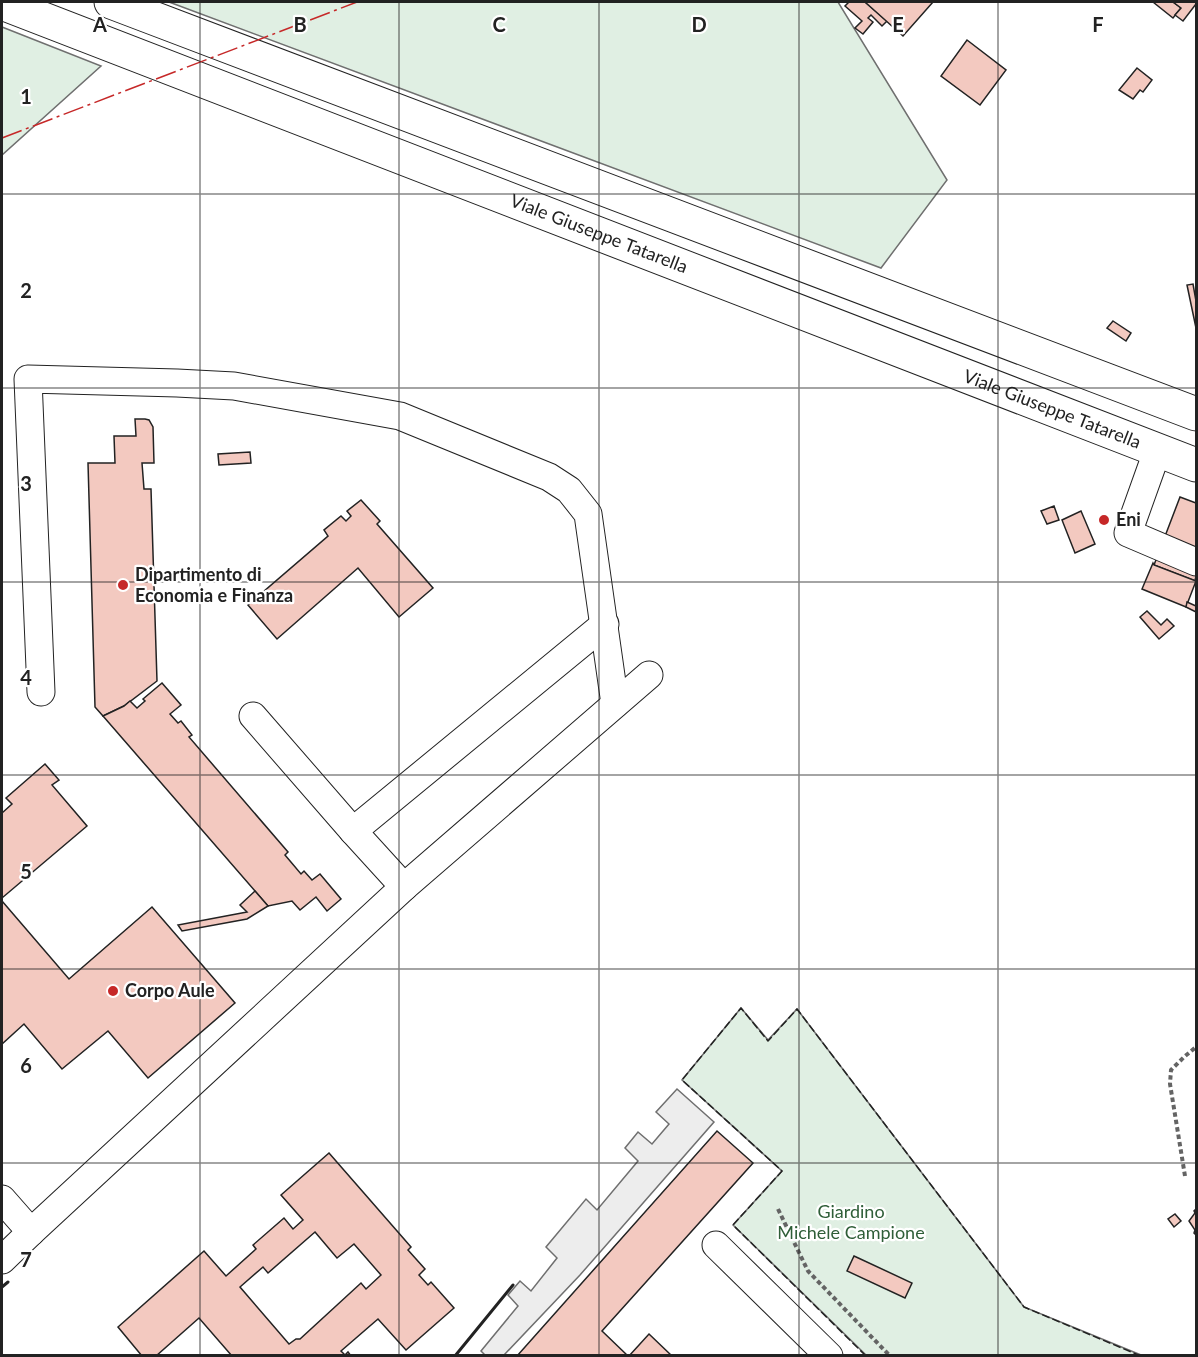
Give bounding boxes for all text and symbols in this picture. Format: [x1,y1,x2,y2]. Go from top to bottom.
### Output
text: A [92,12,107,36]
text: B [293,12,307,36]
text: C [492,12,506,36]
text: D [691,12,707,36]
text: E [892,12,904,36]
text: F [1092,12,1104,36]
text: 1 [20,84,32,108]
street label: Viale Giuseppe Tatarella [507,189,691,277]
text: 2 [20,278,32,302]
street label: Viale Giuseppe Tatarella [961,364,1144,453]
text: 3 [20,471,32,495]
place label: Eni [1116,508,1141,530]
marker: Eni [1097,513,1111,527]
place label: Dipartimento di Economia e Finanza [135,563,293,606]
marker: Dipartimento di Economia e Finanza [116,578,130,592]
text: 4 [20,665,32,689]
text: 5 [20,859,32,883]
place label: Corpo Aule [125,979,215,1001]
marker: Corpo Aule [106,984,120,998]
text: 6 [20,1053,32,1077]
park label: Giardino Michele Campione [777,1200,925,1243]
text: 7 [20,1247,32,1271]

